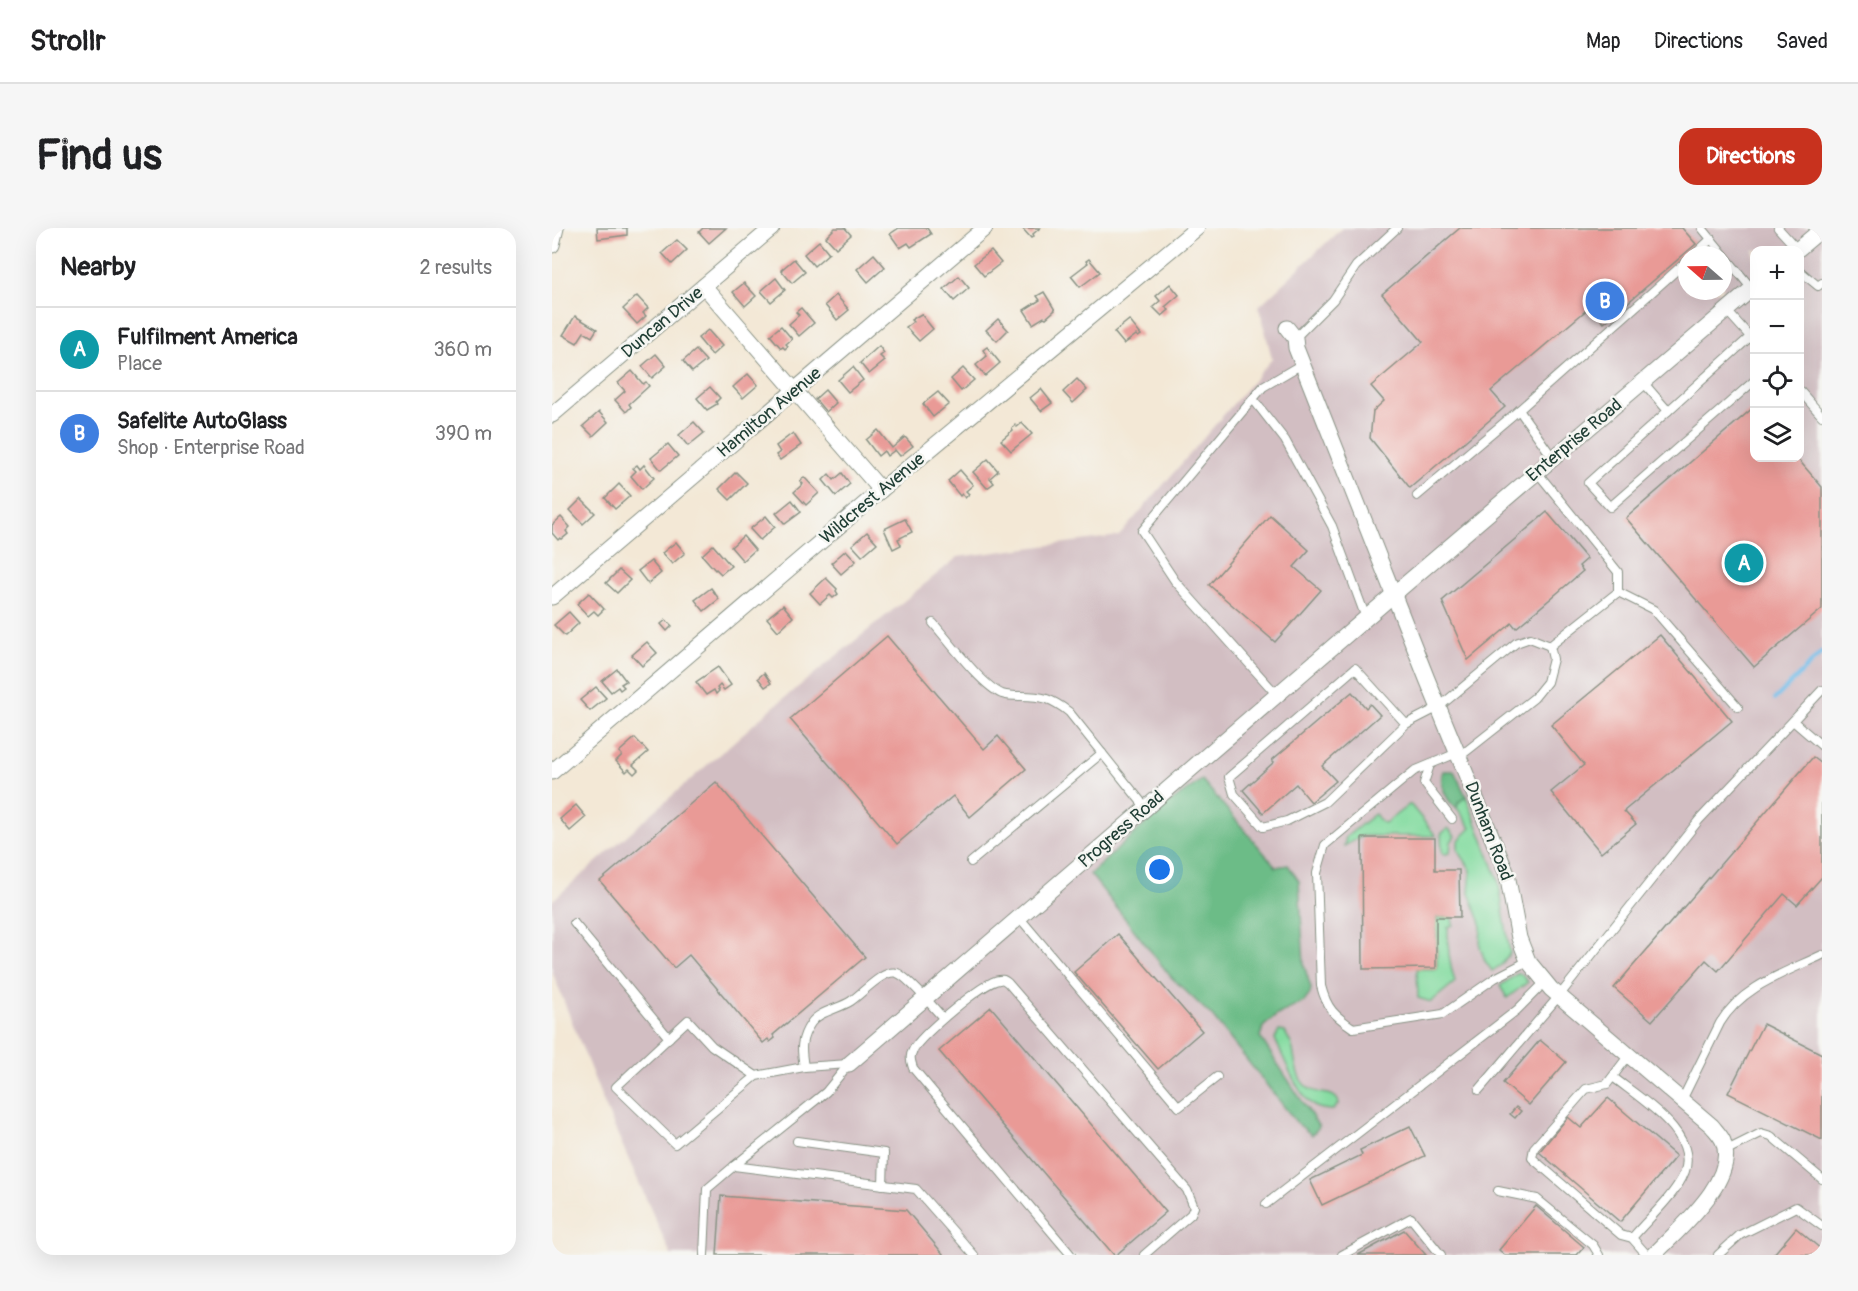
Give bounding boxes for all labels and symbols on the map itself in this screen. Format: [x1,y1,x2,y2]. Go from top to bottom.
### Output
north arrow [1678,246,1732,300]
pin: B [1586,278,1624,324]
street label: Duncan Drive [617,281,708,363]
street label: Hamilton Avenue [712,362,826,463]
street label: Enterprise Road [1522,394,1627,487]
street label: Wildcrest Avenue [815,448,930,549]
pin: A [1724,540,1764,586]
street label: Dunham Road [1459,778,1518,884]
street label: Progress Road [1074,786,1169,873]
your location [1145,855,1174,884]

